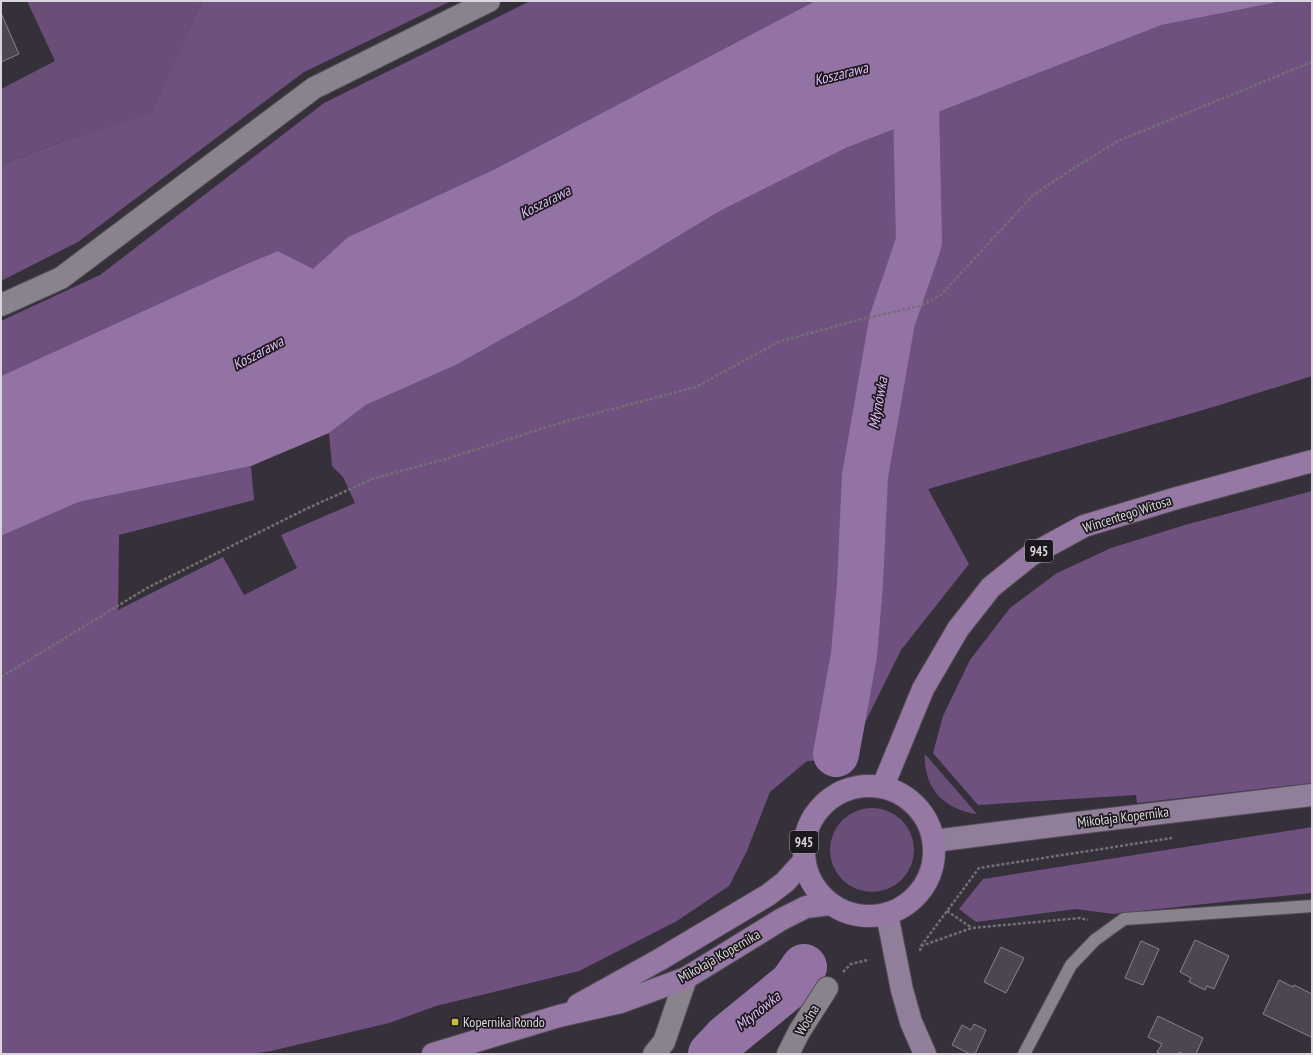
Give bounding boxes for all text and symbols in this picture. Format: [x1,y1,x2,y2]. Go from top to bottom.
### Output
water label: Koszarawa [812,57,871,89]
water label: Koszarawa [516,180,574,222]
water label: Koszarawa [229,331,287,374]
water label: Młynówka [864,375,892,430]
street label: Wincentego Witosa [1080,491,1174,537]
road number: 945 [1025,540,1053,562]
street label: Mikołaja Kopernika [1076,802,1170,832]
road number: 945 [790,831,818,853]
street label: Mikołaja Kopernika [675,925,763,987]
water label: Młynówka [731,986,785,1034]
street label: Wodna [791,1001,823,1039]
place label: Kopernika Rondo [463,1013,545,1031]
marker: Kopernika Rondo [450,1017,460,1027]

